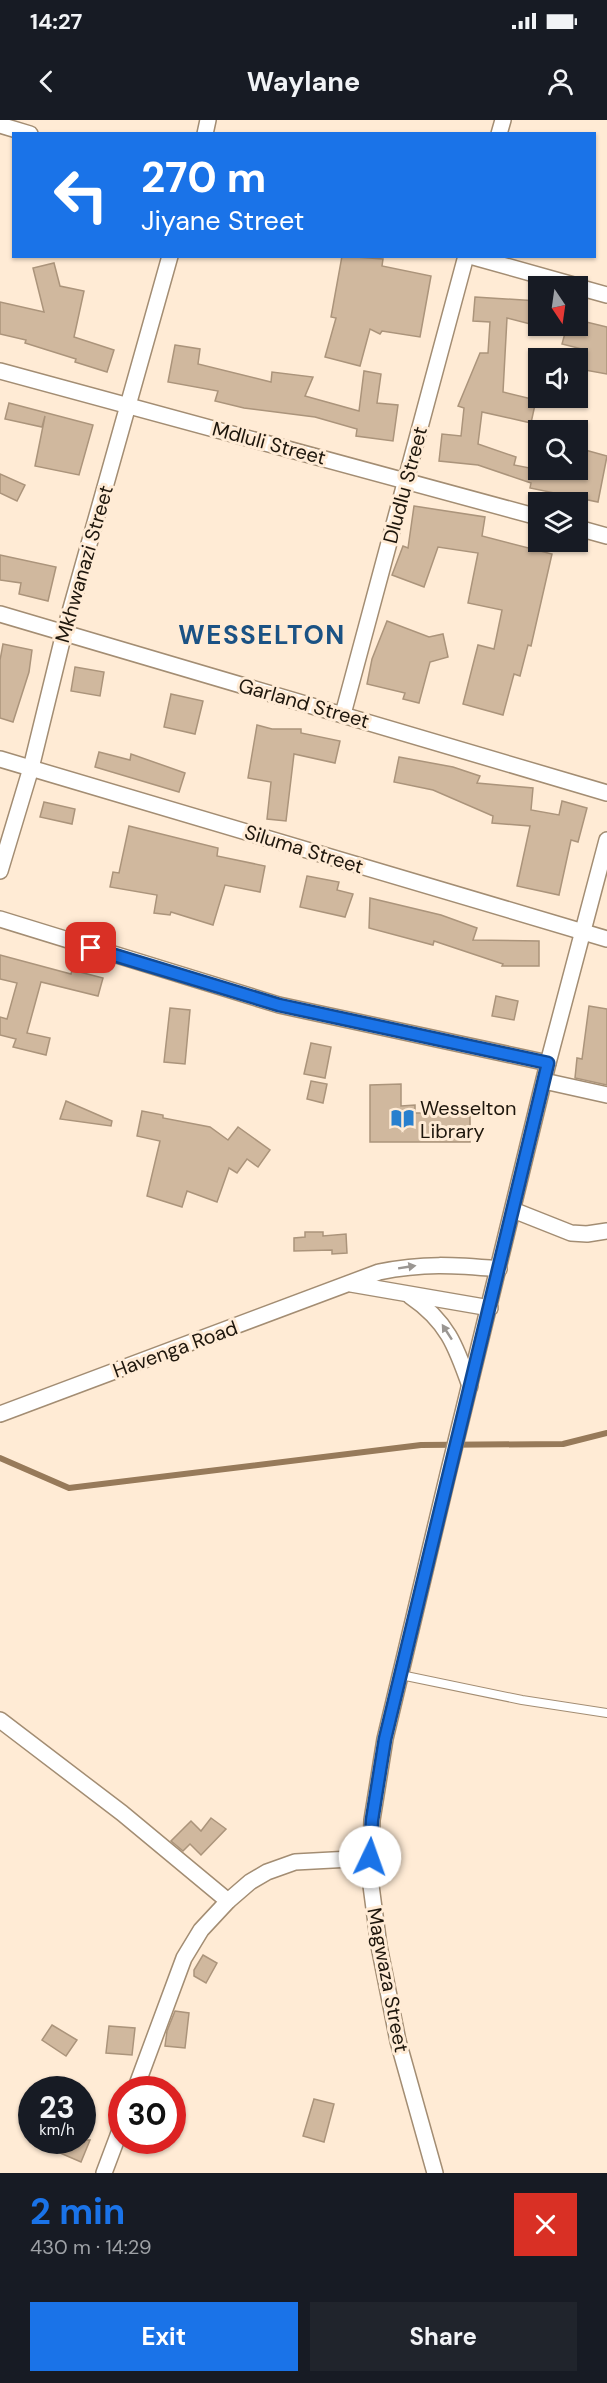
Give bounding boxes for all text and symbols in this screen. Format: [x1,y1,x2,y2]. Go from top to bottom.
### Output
text: 14:27 [30,7,82,36]
text: Waylane [247,64,360,99]
icon: back [30,65,63,98]
icon: person [544,65,577,98]
text: 270 m [141,150,266,205]
icon: left [42,156,120,234]
text: Jiyane Street [141,203,304,238]
north arrow [528,276,588,336]
map controls [528,276,588,552]
button: sound [528,348,588,408]
street label: Mdluli Street [209,415,329,471]
button: search [528,420,588,480]
street label: Dludlu Street [377,423,433,546]
street label: Mkhwanazi Street [49,482,119,646]
button: layers [528,492,588,552]
district label: WESSELTON [178,618,346,652]
street label: Garland Street [236,672,373,734]
street label: Siluma Street [241,819,367,879]
pin [65,922,116,973]
icon: arrive [74,931,107,964]
place label: Wesselton Library [420,1095,517,1144]
library icon: Wesselton Library [389,1106,415,1132]
one-way arrow [397,1262,416,1271]
street label: Havenga Road [109,1314,241,1384]
one-way arrow [442,1324,453,1340]
position arrow [338,1825,402,1889]
street label: Magwaza Street [361,1906,415,2055]
speed limit sign: 30 [108,2076,186,2154]
text: 23 [39,2088,75,2127]
text: km/h [39,2120,75,2140]
text: 2 min [30,2188,125,2235]
button: close [514,2193,577,2256]
text: 430 m · 14:29 [30,2234,152,2260]
button: Exit [30,2302,298,2371]
button: Share [310,2302,577,2371]

